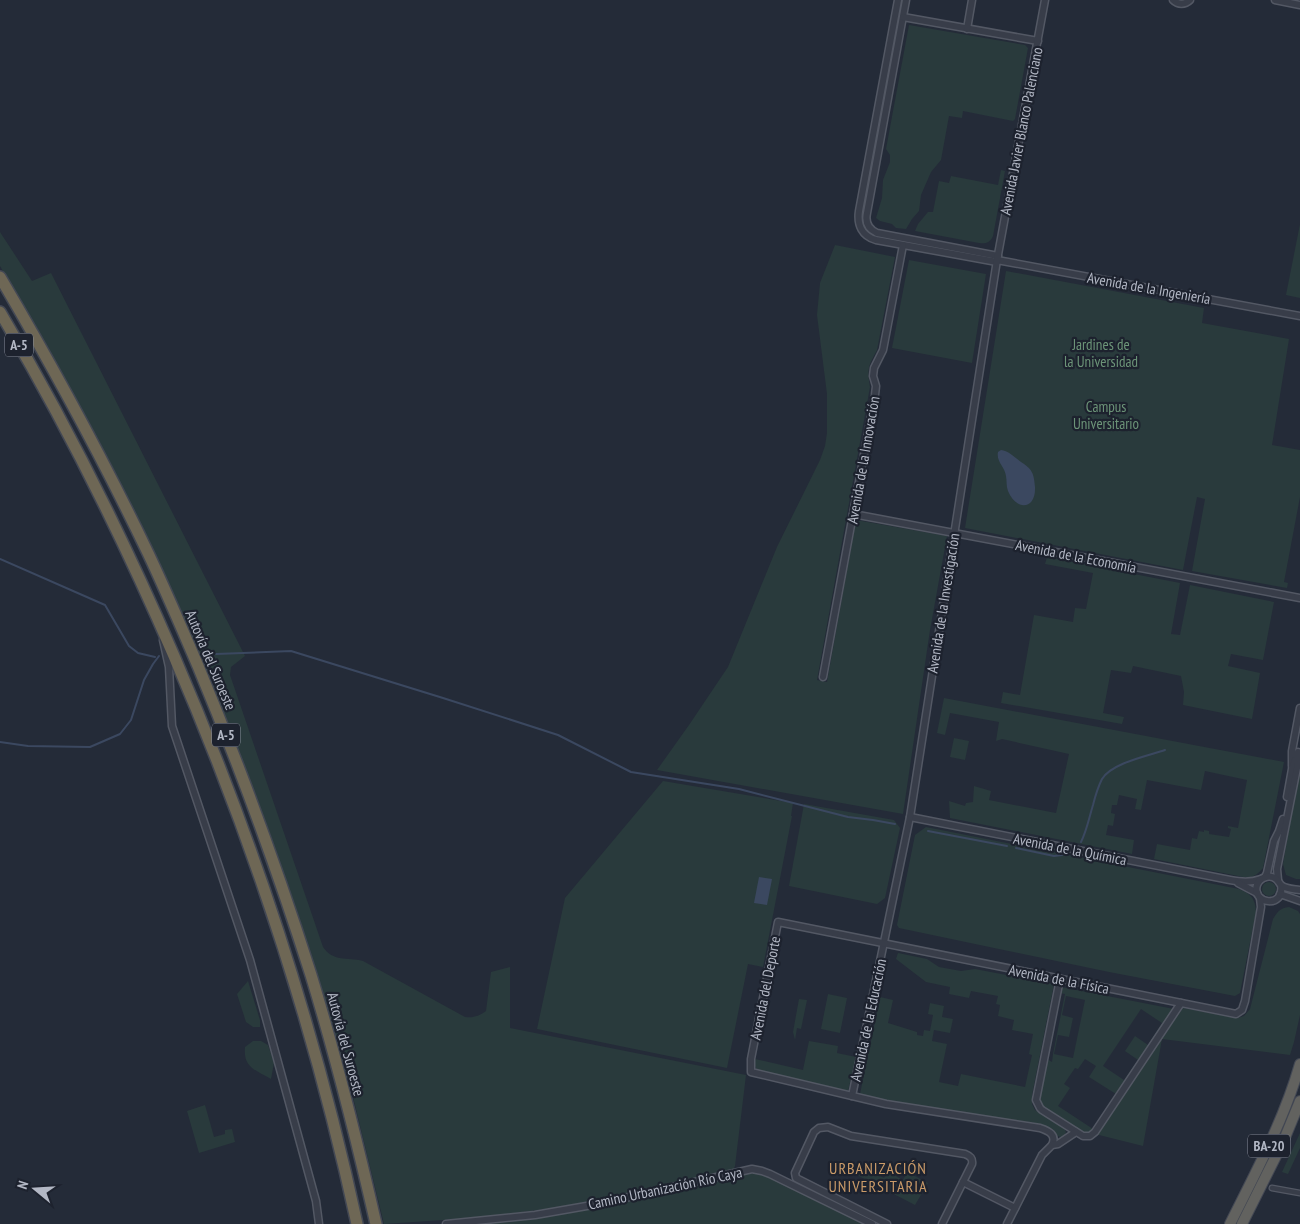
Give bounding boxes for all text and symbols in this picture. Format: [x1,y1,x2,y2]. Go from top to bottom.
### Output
street label: Avenida Javier Blanco Palenciano [995,45,1047,217]
street label: Avenida de la Ingeniería [1086,268,1212,308]
road number: A-5 [5,334,33,356]
park label: Jardines de la Universidad [1064,335,1138,371]
street label: Avenida de la Innovación [842,395,884,525]
park label: Campus Universitario [1073,397,1139,433]
street label: Avenida de la Investigación [923,532,963,674]
street label: Avenida de la Economía [1014,535,1138,577]
street label: Autovía del Suroeste [181,607,241,713]
road number: A-5 [212,724,240,746]
street label: Avenida de la Química [1012,829,1128,869]
street label: Avenida del Deporte [746,935,784,1041]
street label: Avenida de la Educación [846,957,890,1083]
street label: Avenida de la Física [1007,960,1111,998]
street label: Autovía del Suroeste [323,990,369,1098]
road number: BA-20 [1248,1134,1290,1158]
district label: URBANIZACIÓN UNIVERSITARIA [828,1158,928,1196]
street label: Camino Urbanización Río Caya [586,1162,744,1214]
north arrow [10,1164,60,1214]
text: N [13,1179,32,1191]

